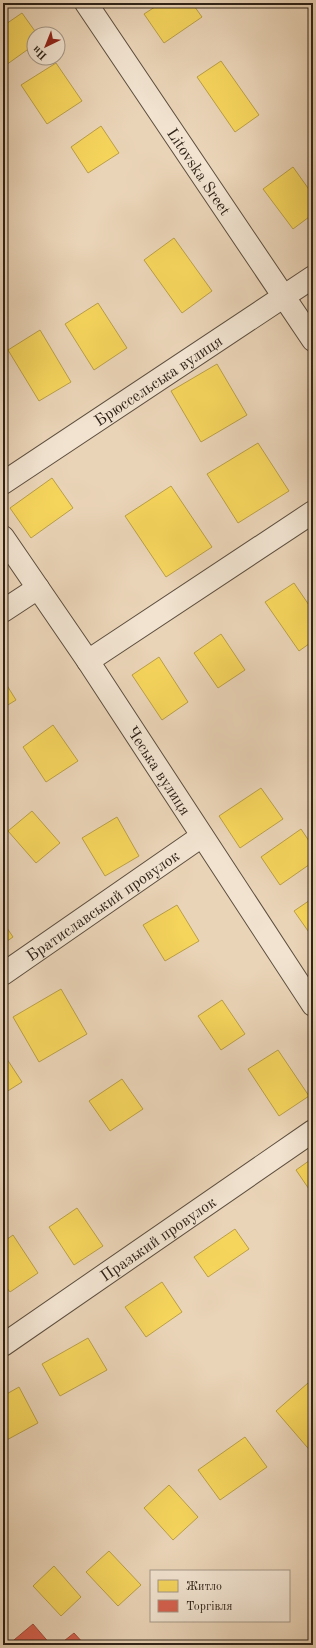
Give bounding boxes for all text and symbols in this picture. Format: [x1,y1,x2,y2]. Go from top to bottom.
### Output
north arrow [26,26,66,66]
text: Пн [31,43,50,61]
street label: Litovska Sreet [163,126,233,219]
street label: Брюссельська вулиця [92,333,226,430]
street label: Чеська вулиця [123,724,193,819]
street label: Братиславський провулок [24,848,183,965]
street label: Празький провулок [98,1194,220,1285]
legend [150,1570,290,1622]
text: Житло [186,1581,222,1593]
text: Торгівля [186,1600,232,1613]

